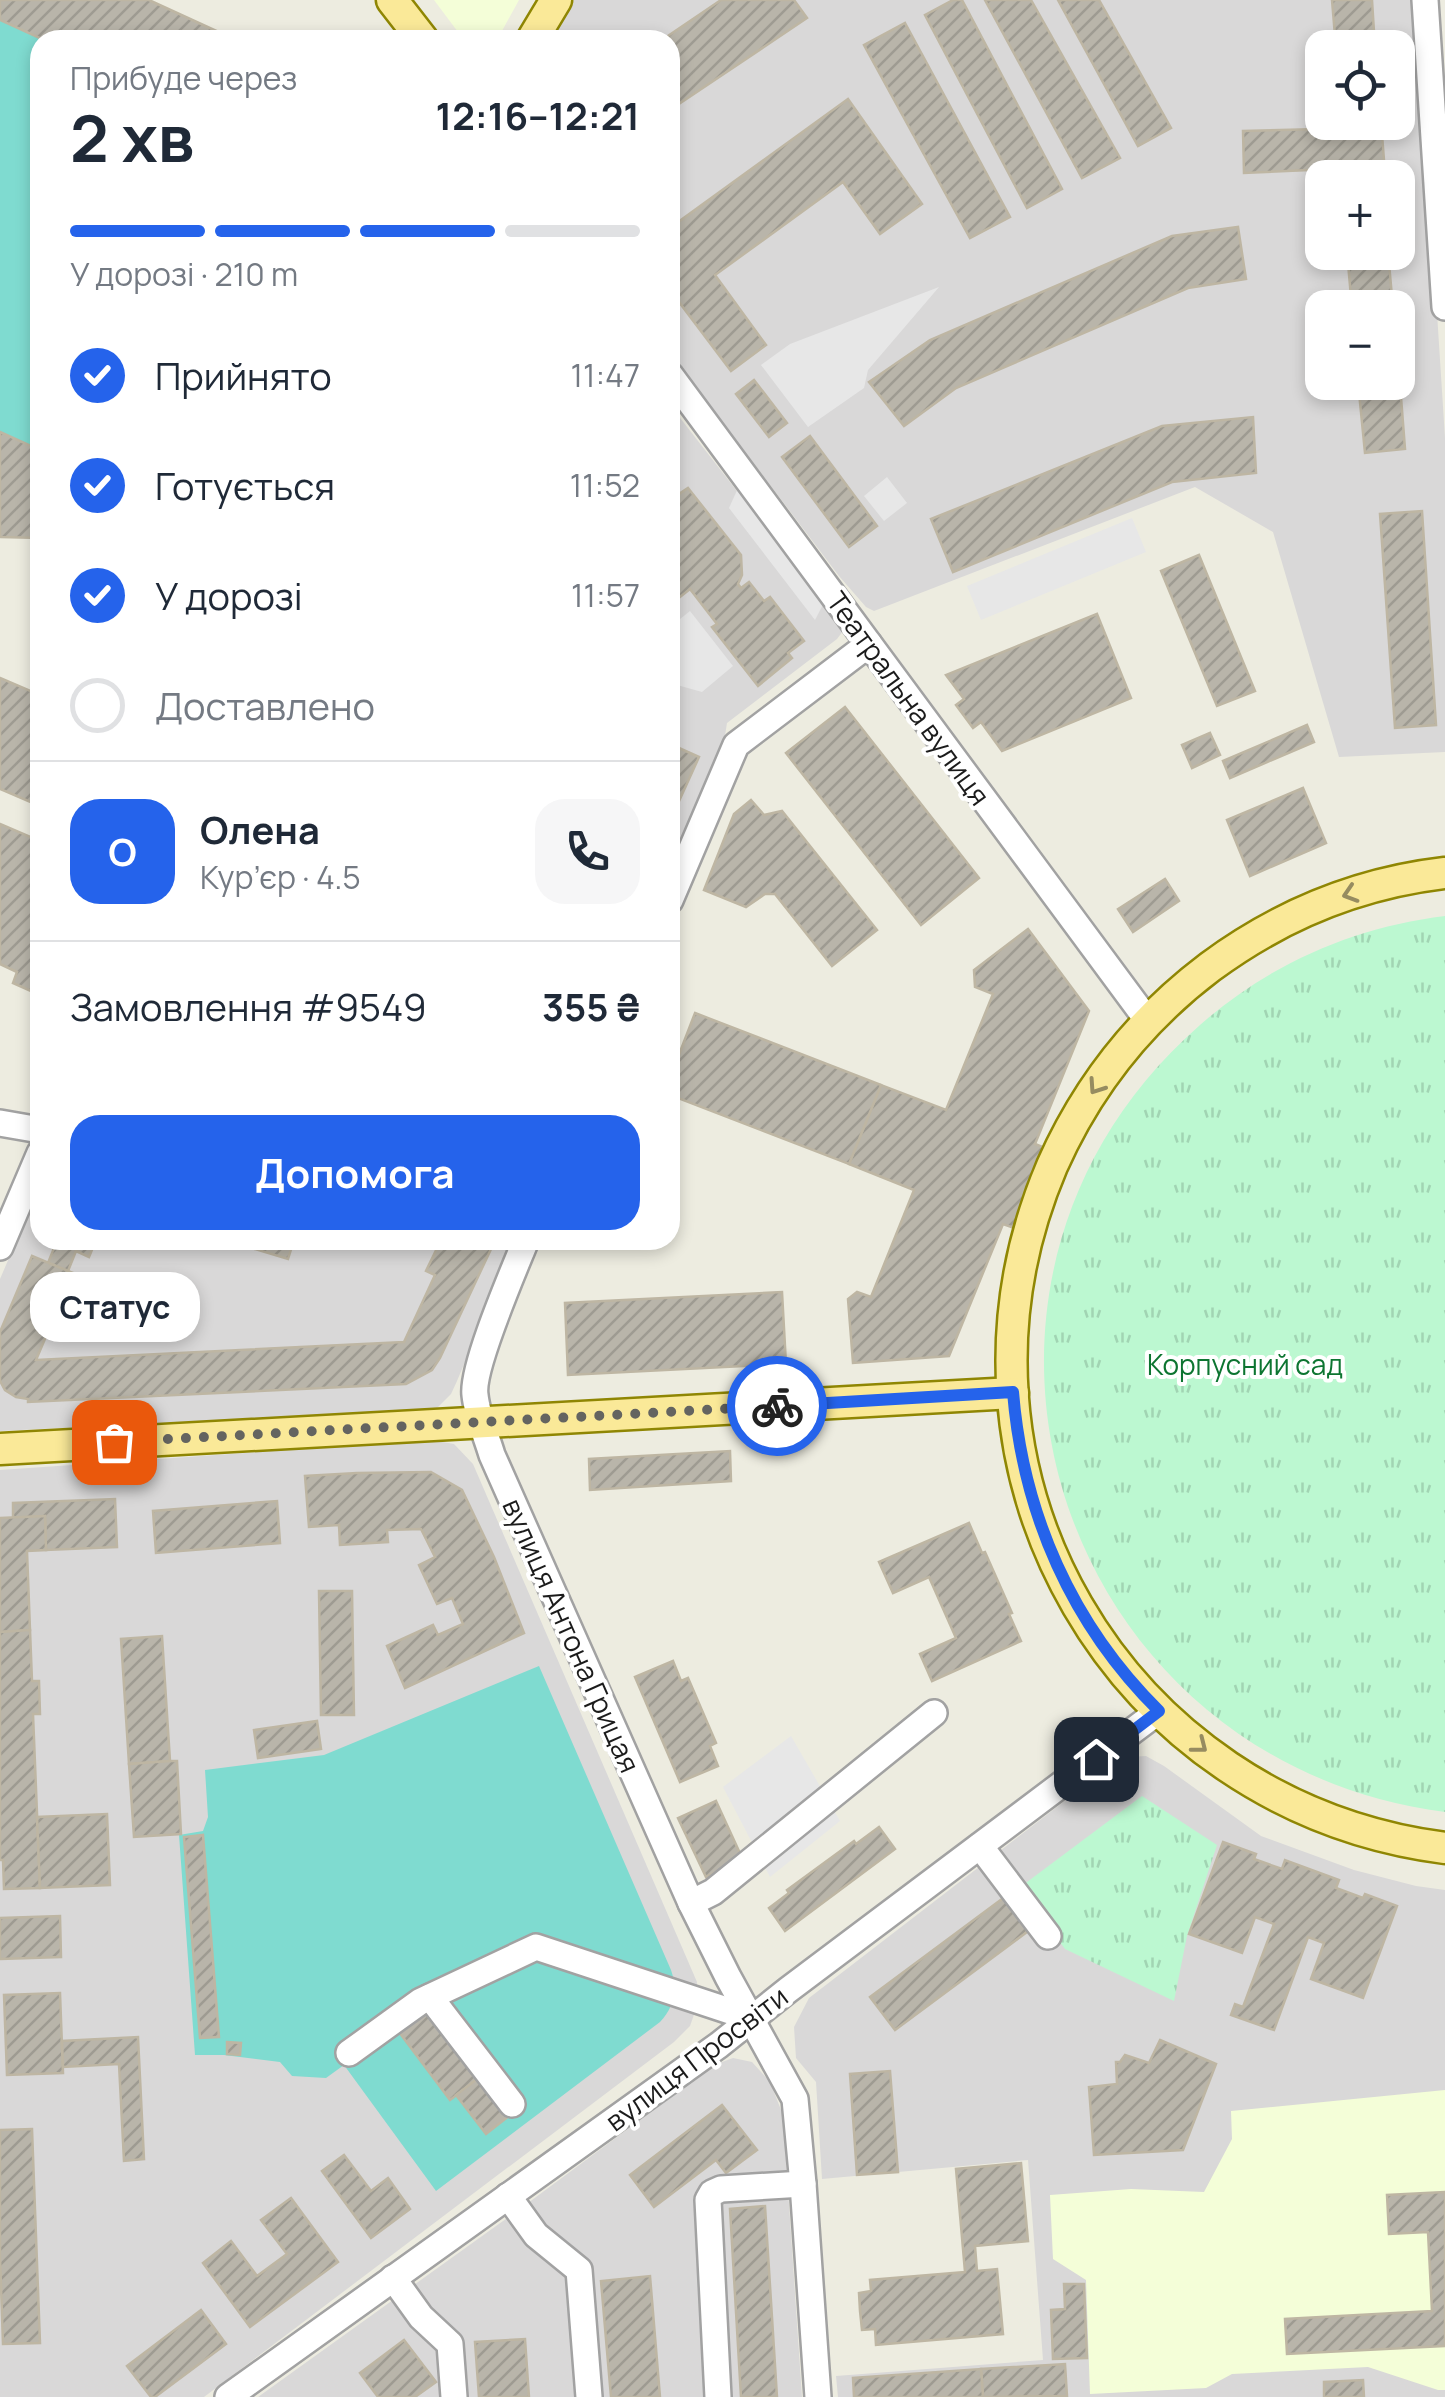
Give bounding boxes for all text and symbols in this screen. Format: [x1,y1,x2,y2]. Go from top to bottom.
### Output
map controls [1305,30,1415,400]
button: locate [1305,30,1415,140]
text: Прибуде через [70,56,297,100]
text: 12:16–12:21 [436,89,640,141]
text: 2 хв [70,93,194,182]
button: + [1305,160,1415,270]
text: У дорозі · 210 m [70,252,298,296]
button: − [1305,290,1415,400]
icon: check [70,348,125,403]
text: Прийнято [155,349,332,401]
text: 11:47 [571,353,640,397]
icon: check [70,458,125,513]
text: Готується [155,459,335,511]
text: 11:52 [570,463,640,507]
icon: check [70,568,125,623]
text: У дорозі [155,569,303,621]
text: 11:57 [571,573,640,617]
street label: Театральна вулиця [819,584,999,812]
text: Доставлено [155,679,375,731]
button: phone [535,799,640,904]
text: Олена [200,803,320,855]
text: О [108,825,137,877]
text: Кур’єр · 4.5 [200,855,361,899]
one-way arrow [1343,883,1360,903]
text: Замовлення #9549 [70,980,427,1032]
text: 355 ₴ [542,980,640,1032]
one-way arrow [1090,1076,1109,1094]
button: Допомога [70,1115,640,1230]
callout: Статус [29,1272,199,1342]
text: Статус [60,1285,170,1329]
park label: Корпусний сад [1147,1345,1343,1383]
courier [727,1356,827,1456]
icon: bike [750,1379,805,1434]
pin [72,1400,157,1485]
icon: bag [87,1415,142,1470]
street label: вулиця Антона Грицая [494,1492,650,1778]
pin [1054,1717,1139,1802]
icon: home [1069,1732,1124,1787]
one-way arrow [1188,1735,1206,1752]
street label: вулиця Просвіти [597,1977,795,2139]

